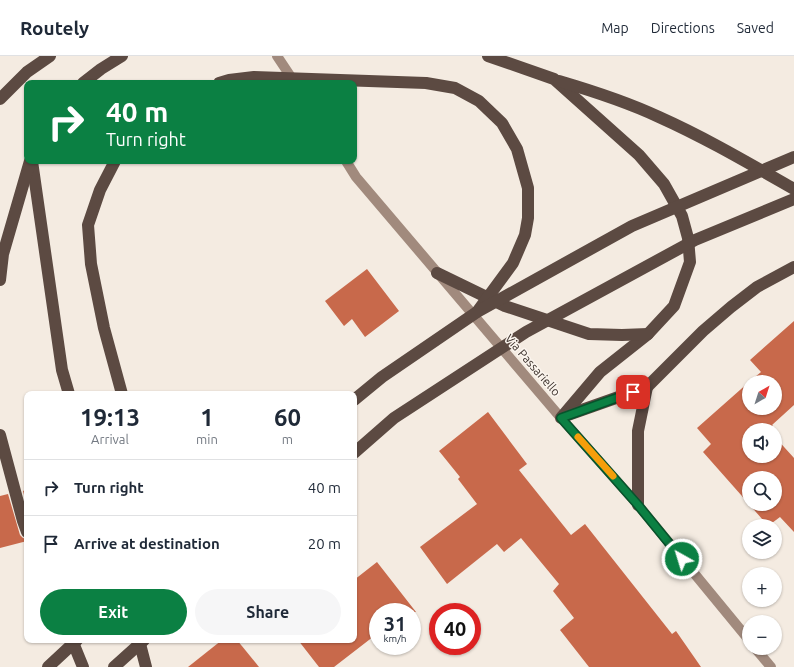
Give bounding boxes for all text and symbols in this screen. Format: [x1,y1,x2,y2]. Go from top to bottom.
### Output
text: Routely [20,17,89,39]
text: Map [601,20,629,36]
text: Directions [651,20,715,36]
text: Saved [737,20,774,36]
icon: right [40,96,92,148]
text: 40 m [106,96,168,127]
text: Turn right [106,129,186,149]
street label: Via Passariello [503,332,563,398]
pin [616,375,650,409]
north arrow [742,375,782,415]
map controls [742,375,782,655]
icon: arrive [622,381,644,403]
text: 19:13 [80,404,140,431]
text: 1 [200,404,214,431]
text: 60 [274,404,301,431]
button: sound [742,423,782,463]
text: Arrival [91,432,129,446]
text: min [196,432,218,446]
text: m [282,432,293,446]
button: search [742,471,782,511]
icon: right [40,477,62,499]
text: Turn right [74,479,144,496]
text: 40 m [308,479,341,496]
button: layers [742,519,782,559]
icon: arrive [40,533,62,555]
text: Arrive at destination [74,535,220,552]
text: 20 m [308,535,341,552]
position arrow [661,538,703,580]
button: + [742,567,782,607]
button: Exit [40,589,187,635]
button: Share [195,589,341,635]
speed limit sign: 40 [429,603,481,655]
text: 31 [384,612,406,635]
button: − [742,615,782,655]
text: km/h [383,633,407,644]

